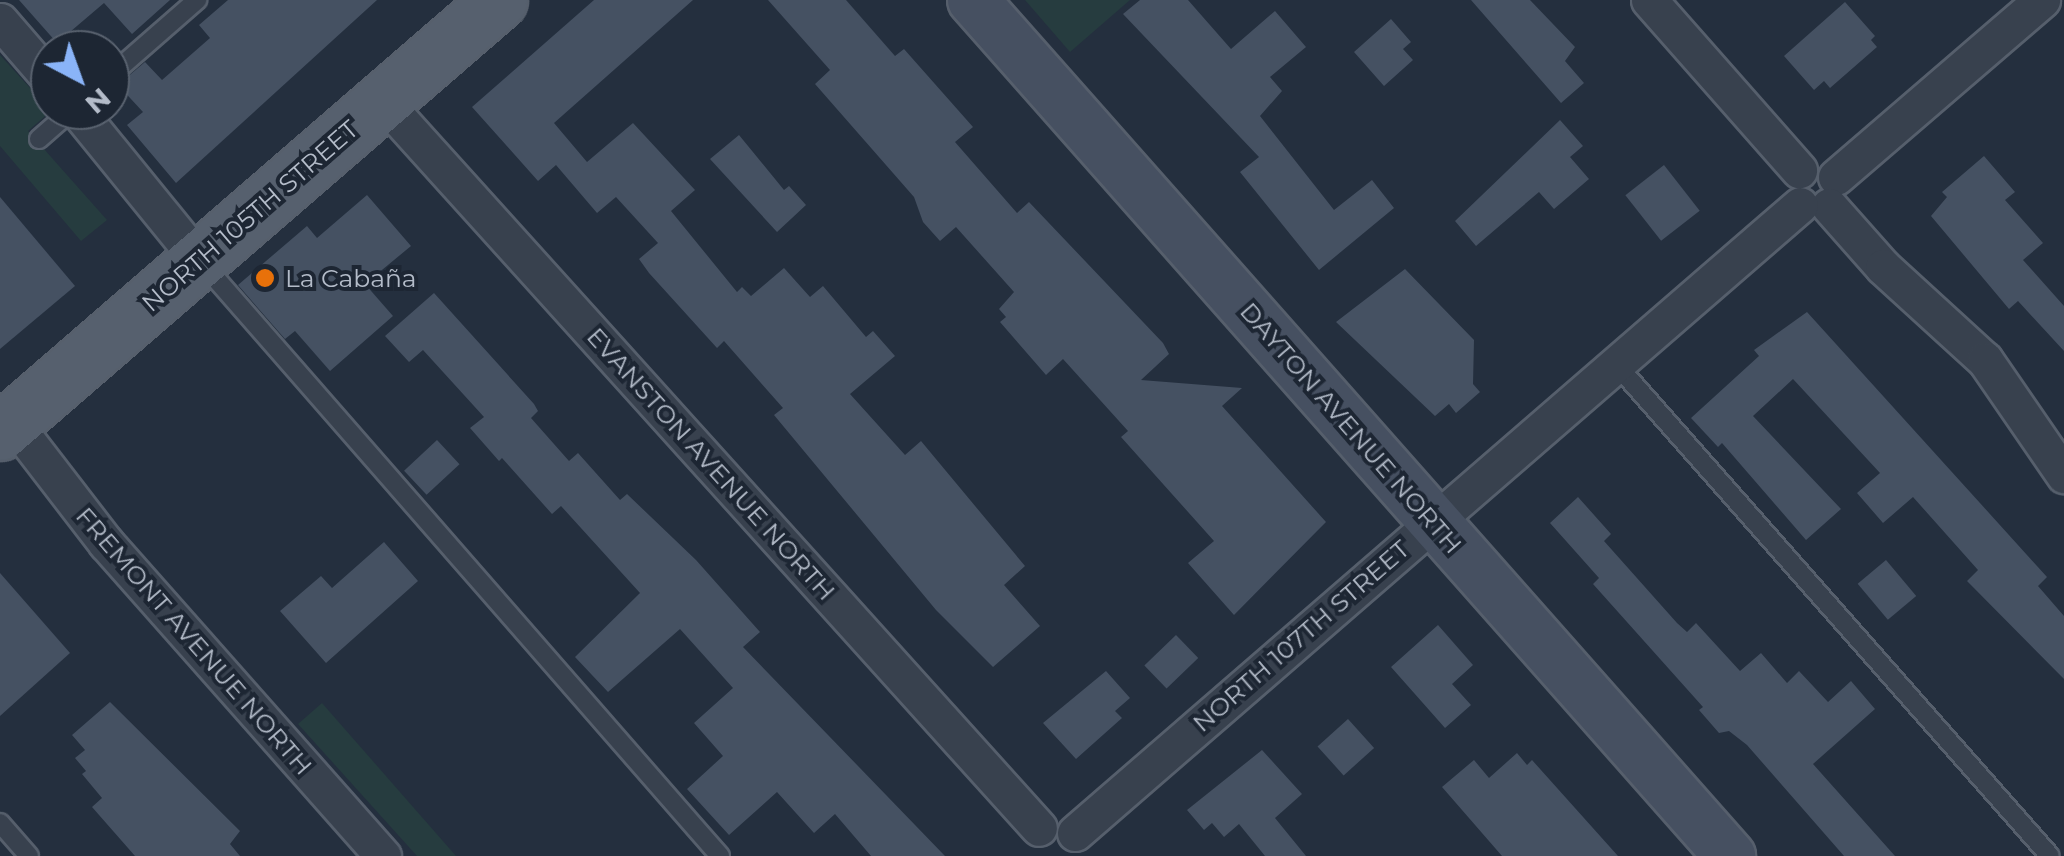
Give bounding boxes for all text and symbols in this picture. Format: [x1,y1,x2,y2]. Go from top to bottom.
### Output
north arrow [30,30,130,130]
text: N [79,81,118,121]
street label: NORTH 105TH STREET [136,114,364,318]
place label: La Cabaña [285,263,417,293]
marker: La Cabaña [254,267,276,289]
street label: DAYTON AVENUE NORTH [1234,296,1468,560]
street label: EVANSTON AVENUE NORTH [581,322,841,606]
street label: FREMONT AVENUE NORTH [70,501,318,781]
street label: NORTH 107TH STREET [1187,534,1415,738]

